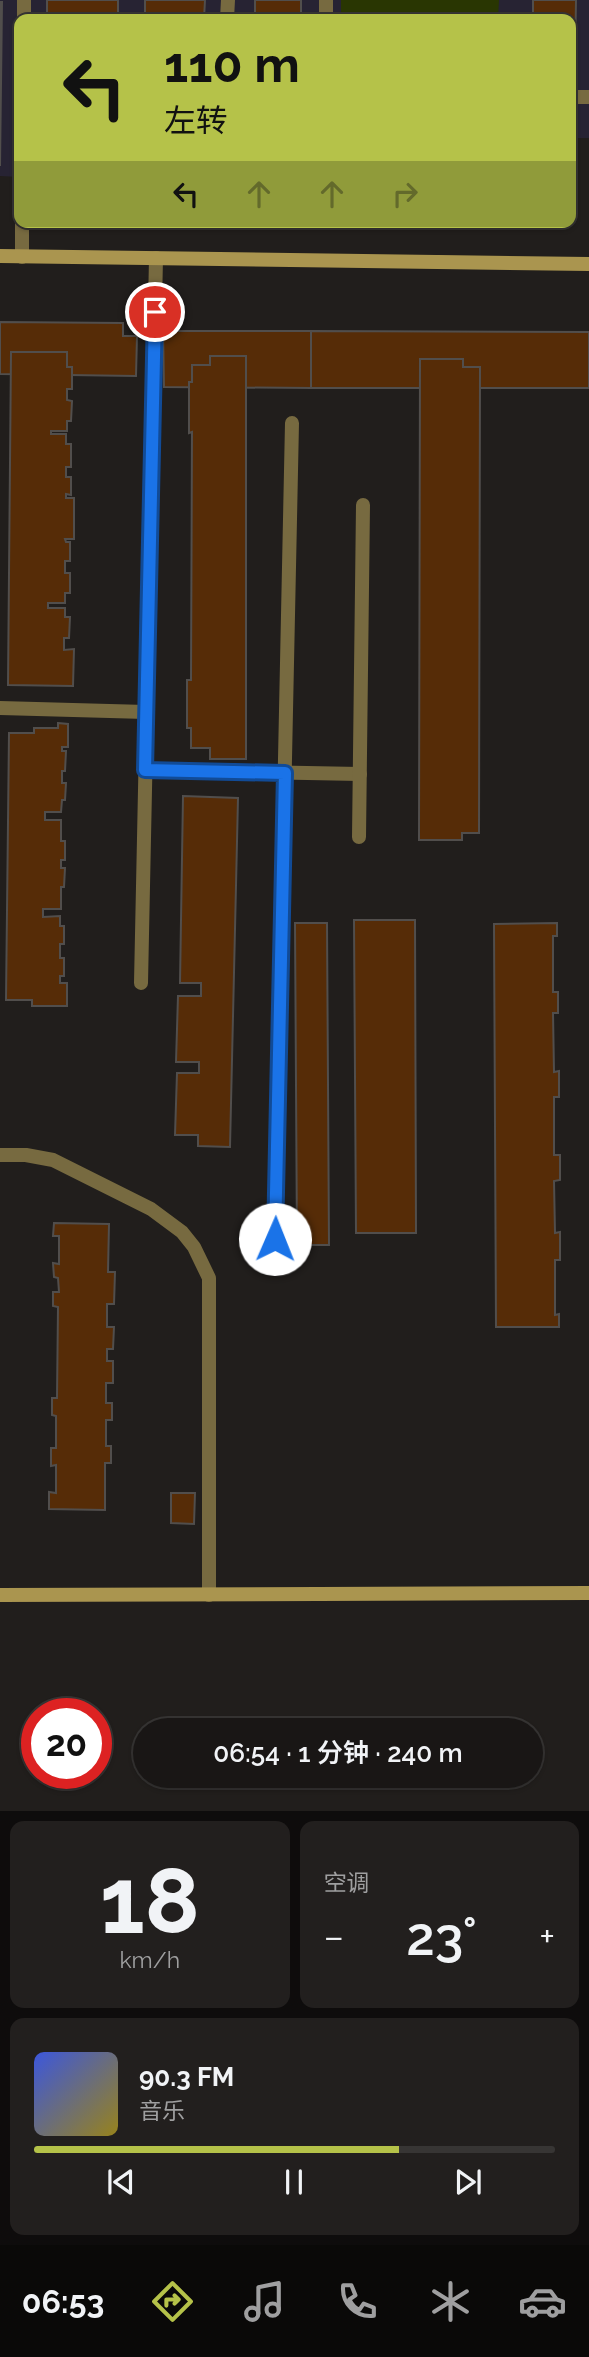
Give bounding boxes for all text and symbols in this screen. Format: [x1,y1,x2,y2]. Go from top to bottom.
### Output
text: 110 m [164,36,300,93]
icon: left [49,42,140,133]
text: 左转 [164,102,228,139]
icon: left [167,175,205,213]
icon: ahead [240,175,278,213]
icon: ahead [313,175,351,213]
icon: right [386,175,424,213]
pin [125,282,185,342]
icon: arrive [136,293,174,331]
position arrow [238,1202,312,1276]
speed limit sign: 20 [21,1698,112,1789]
text: 06:54 · 1 分钟 · 240 m [213,1738,463,1768]
text: 18 [100,1847,200,1954]
text: 空调 [324,1869,370,1896]
text: 23° [406,1906,477,1967]
text: − [324,1914,344,1959]
text: + [539,1914,555,1959]
text: km/h [119,1946,180,1973]
text: 90.3 FM [139,2062,234,2092]
text: 音乐 [139,2097,185,2124]
icon: previous [102,2163,140,2201]
icon: pause [275,2163,313,2201]
icon: next [449,2163,487,2201]
icon: directions [148,2277,197,2326]
icon: music [240,2277,289,2326]
icon: phone [333,2277,382,2326]
icon: climate [426,2277,475,2326]
icon: car [518,2277,567,2326]
text: 06:53 [22,2283,104,2320]

